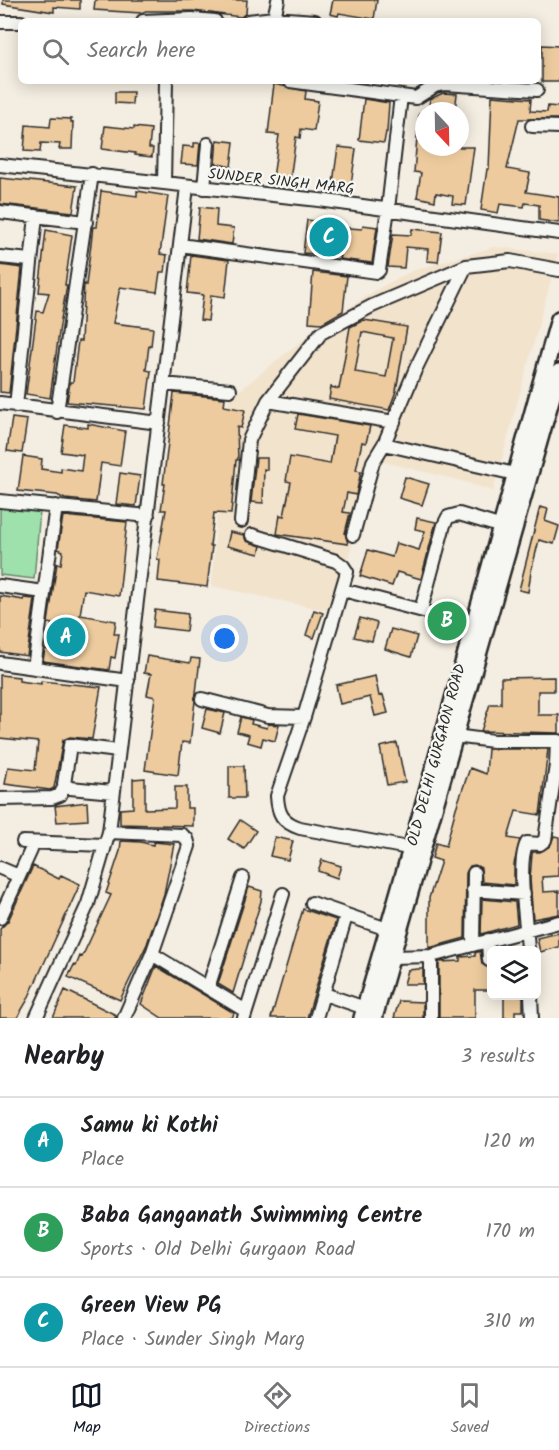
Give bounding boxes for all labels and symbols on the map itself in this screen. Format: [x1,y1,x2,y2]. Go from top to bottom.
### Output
north arrow [415,102,469,156]
street label: SUNDER SINGH MARG [207,162,355,202]
pin: C [310,214,348,260]
pin: B [428,598,466,644]
pin: A [46,614,86,660]
your location [210,624,239,653]
street label: OLD DELHI GURGAON ROAD [401,661,473,849]

